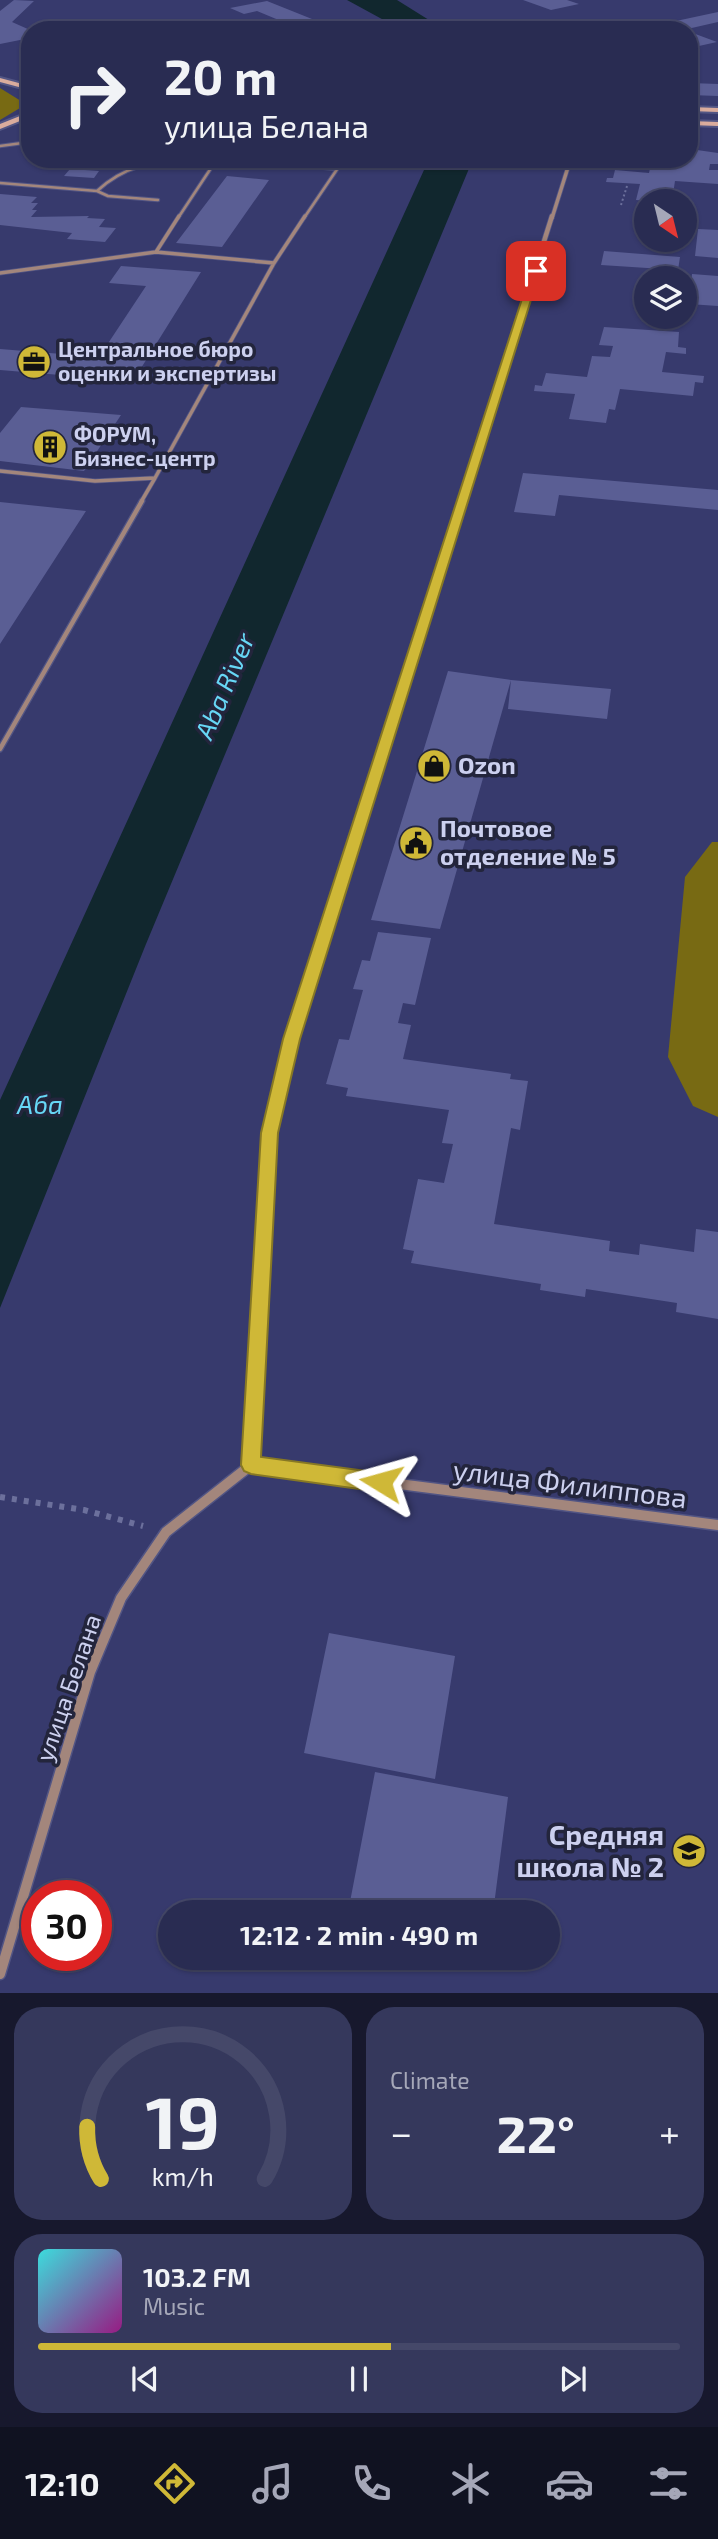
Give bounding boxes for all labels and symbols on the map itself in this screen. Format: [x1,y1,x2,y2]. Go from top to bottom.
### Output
north arrow [634,189,696,252]
pin [506,241,566,301]
place label: Центральное бюро оценки и экспертизы [58,336,276,385]
office icon: Центральное бюро оценки и экспертизы [15,343,53,381]
place label: ФОРУМ, Бизнес-центр [74,421,216,470]
building icon: ФОРУМ, Бизнес-центр [31,428,69,466]
water label: Aba River [187,627,260,744]
shop icon: Ozon [415,747,453,785]
place label: Ozon [458,750,516,779]
place label: Почтовое отделение № 5 [440,813,616,870]
public building icon: Почтовое отделение № 5 [397,824,435,862]
water label: Аба [16,1088,63,1119]
position arrow [344,1445,418,1519]
street label: улица Филиппова [451,1452,689,1514]
street label: улица Белана [29,1610,107,1765]
place label: Средняя школа № 2 [516,1817,664,1883]
school or university icon: Средняя школа № 2 [670,1832,708,1870]
speed limit sign: 30 [21,1880,112,1971]

